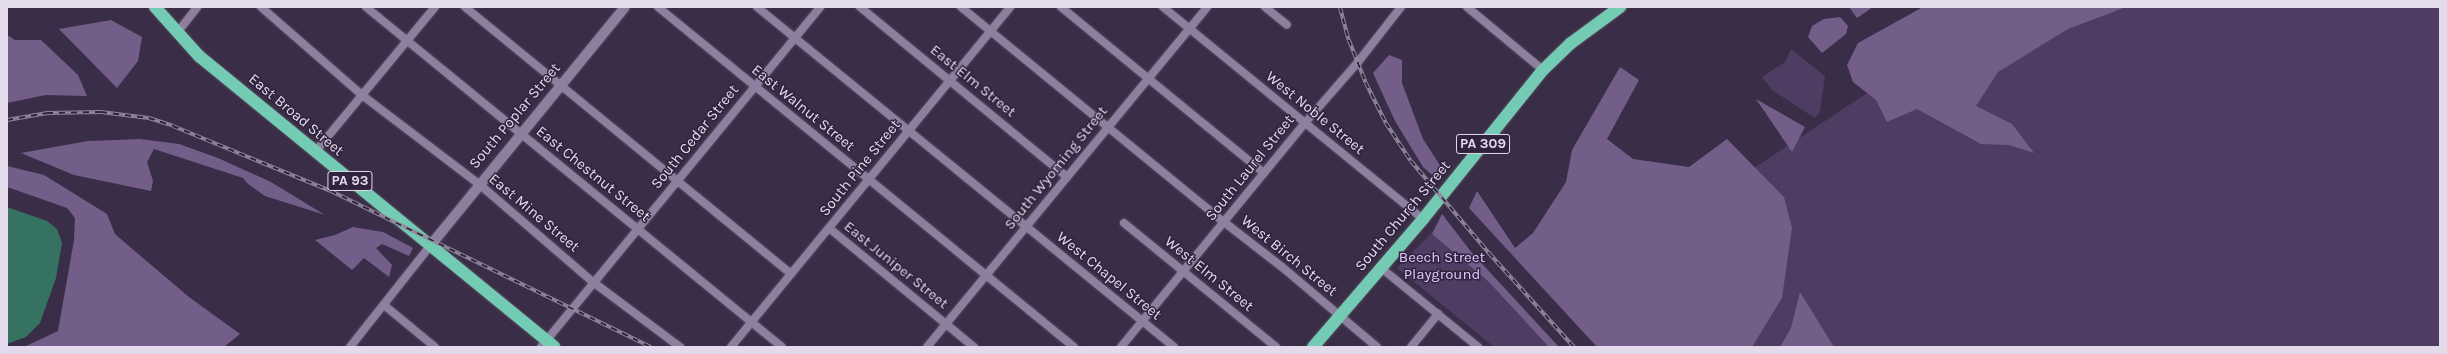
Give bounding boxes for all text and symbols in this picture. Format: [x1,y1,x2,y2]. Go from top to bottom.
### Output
street label: East Elm Street [926,41,1020,121]
street label: South Poplar Street [466,59,564,173]
street label: East Walnut Street [748,61,858,155]
street label: West Noble Street [1262,68,1368,158]
street label: East Broad Street [245,70,347,160]
street label: South Cedar Street [647,81,743,193]
street label: South Wyoming Street [1001,103,1111,233]
street label: South Laurel Street [1202,111,1298,225]
street label: South Pine Street [816,116,904,220]
street label: East Chestnut Street [532,122,654,226]
road number: PA 309 [1456,132,1510,156]
street label: South Church Street [1351,157,1455,275]
road number: PA 93 [327,169,373,193]
street label: East Mine Street [485,170,583,256]
street label: West Birch Street [1237,212,1341,300]
street label: East Juniper Street [840,217,952,313]
street label: West Chapel Street [1053,228,1165,324]
street label: West Elm Street [1161,233,1257,315]
park label: Beech Street Playground [1399,248,1485,283]

